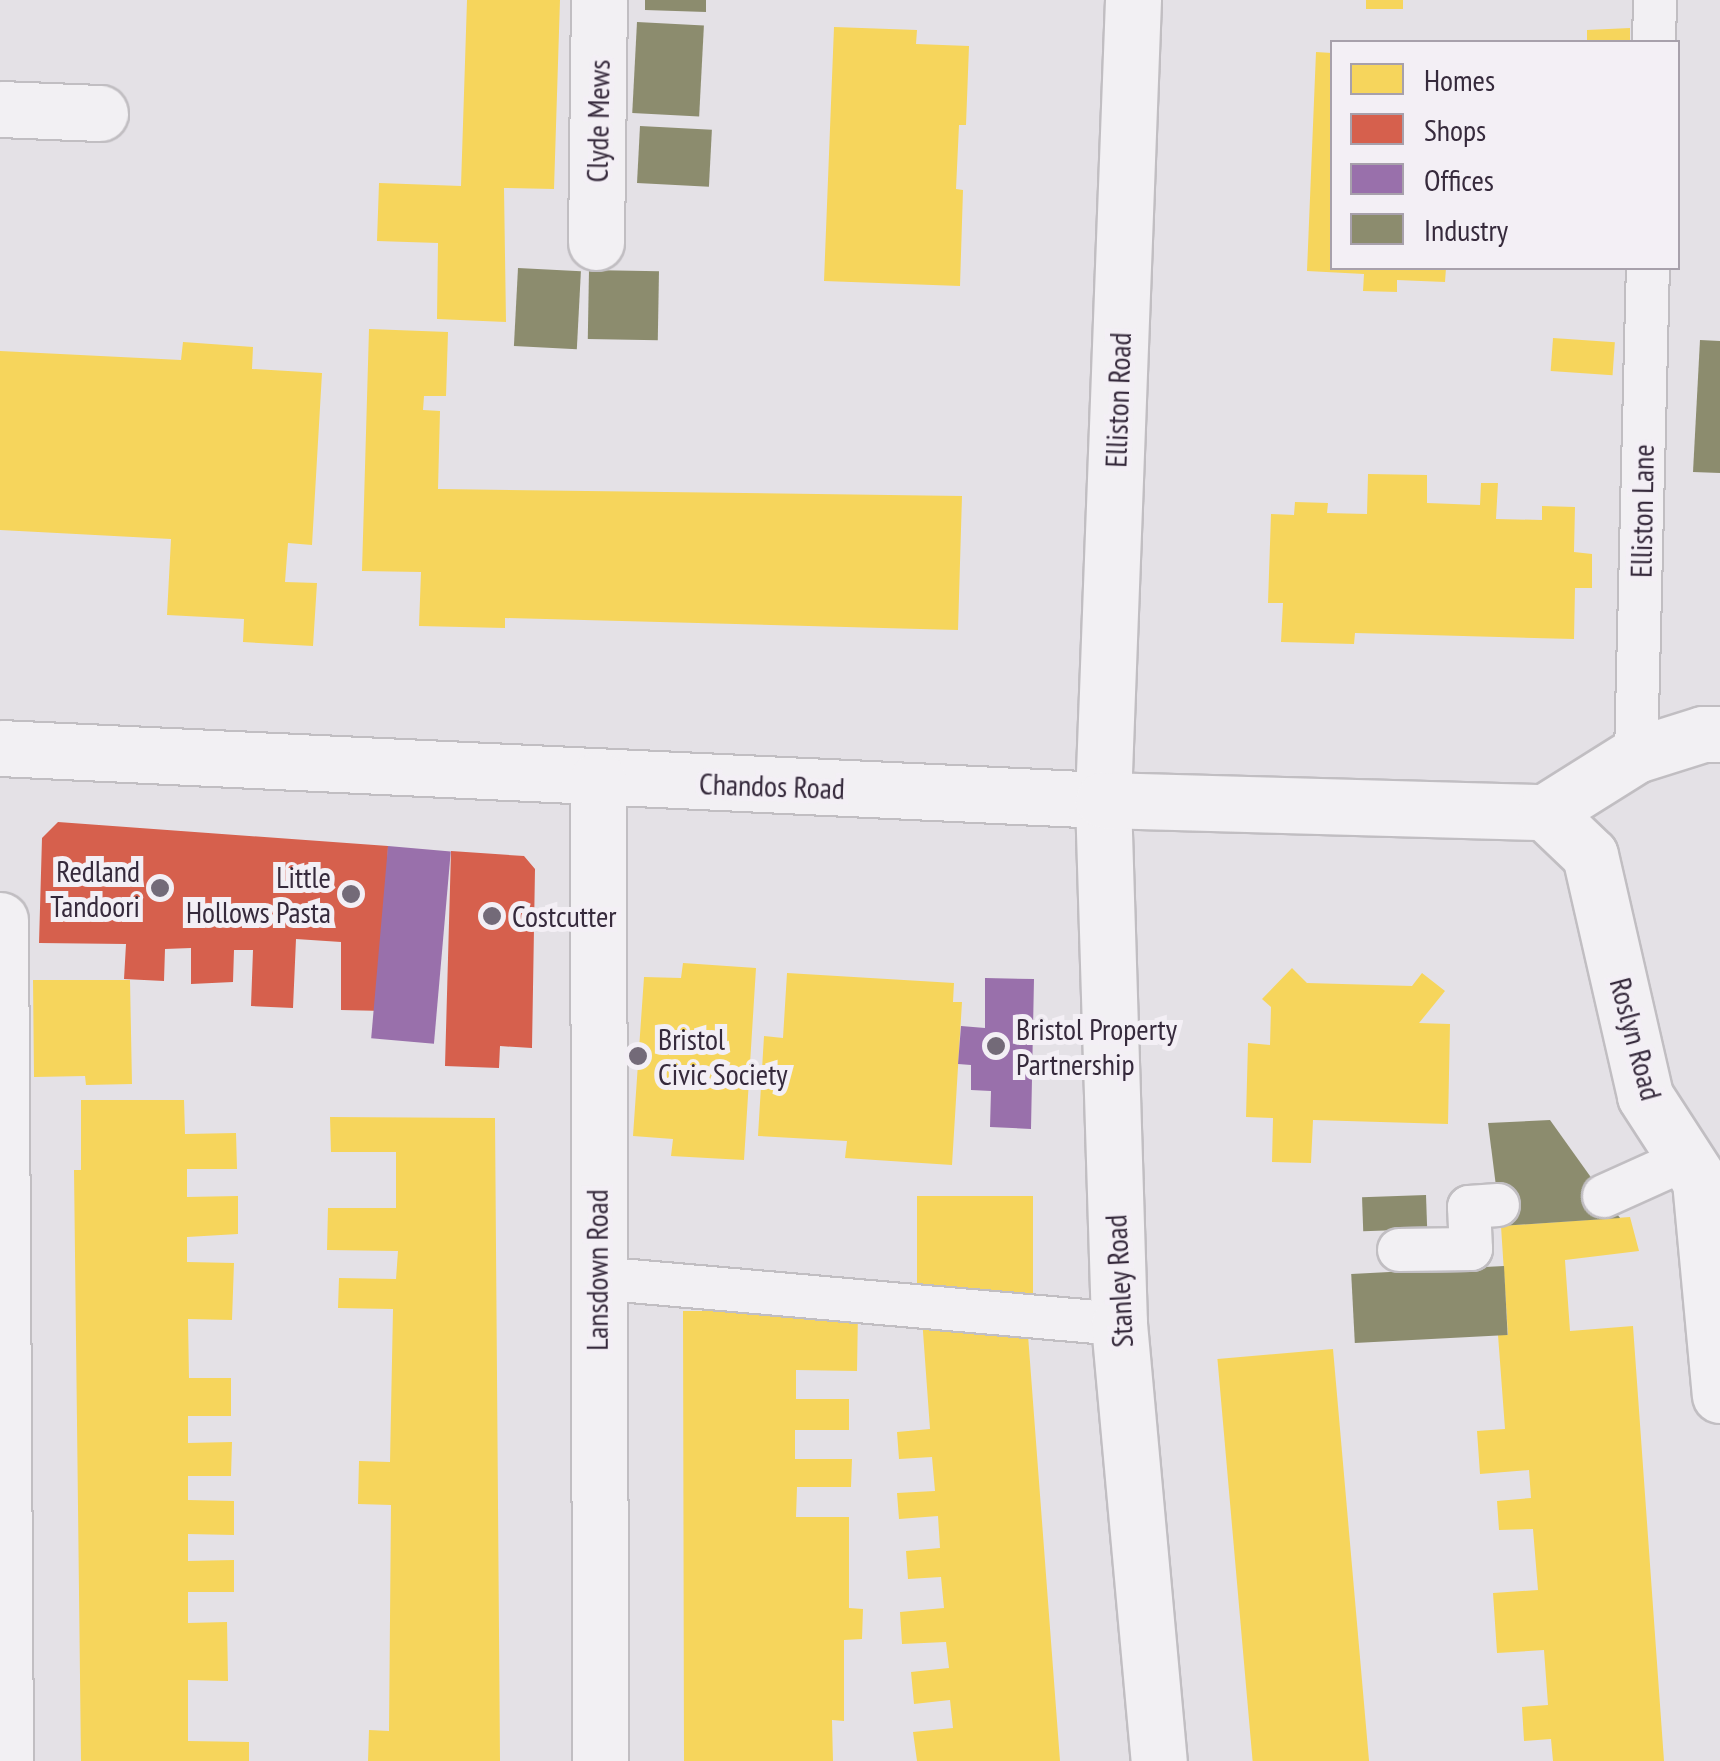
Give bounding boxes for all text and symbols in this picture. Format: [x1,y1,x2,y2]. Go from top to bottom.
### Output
legend [1330,40,1680,270]
street label: Clyde Mews [579,59,617,183]
text: Homes [1424,60,1495,99]
text: Shops [1424,110,1486,149]
text: Offices [1424,160,1494,199]
text: Industry [1424,210,1508,249]
street label: Elliston Road [1098,332,1138,468]
street label: Elliston Lane [1623,444,1661,578]
street label: Chandos Road [699,765,845,807]
place label: Redland Tandoori [50,853,140,924]
place label: Little Hollows Pasta [186,859,331,930]
marker: Redland Tandoori [149,877,171,899]
marker: Little Hollows Pasta [340,883,362,905]
place label: Costcutter [512,898,617,934]
marker: Costcutter [481,905,503,927]
street label: Roslyn Road [1602,974,1670,1104]
place label: Bristol Property Partnership [1016,1011,1177,1082]
place label: Bristol Civic Society [658,1021,788,1092]
marker: Bristol Property Partnership [985,1035,1007,1057]
marker: Bristol Civic Society [627,1045,649,1067]
street label: Lansdown Road [579,1189,615,1351]
street label: Stanley Road [1098,1213,1140,1349]

